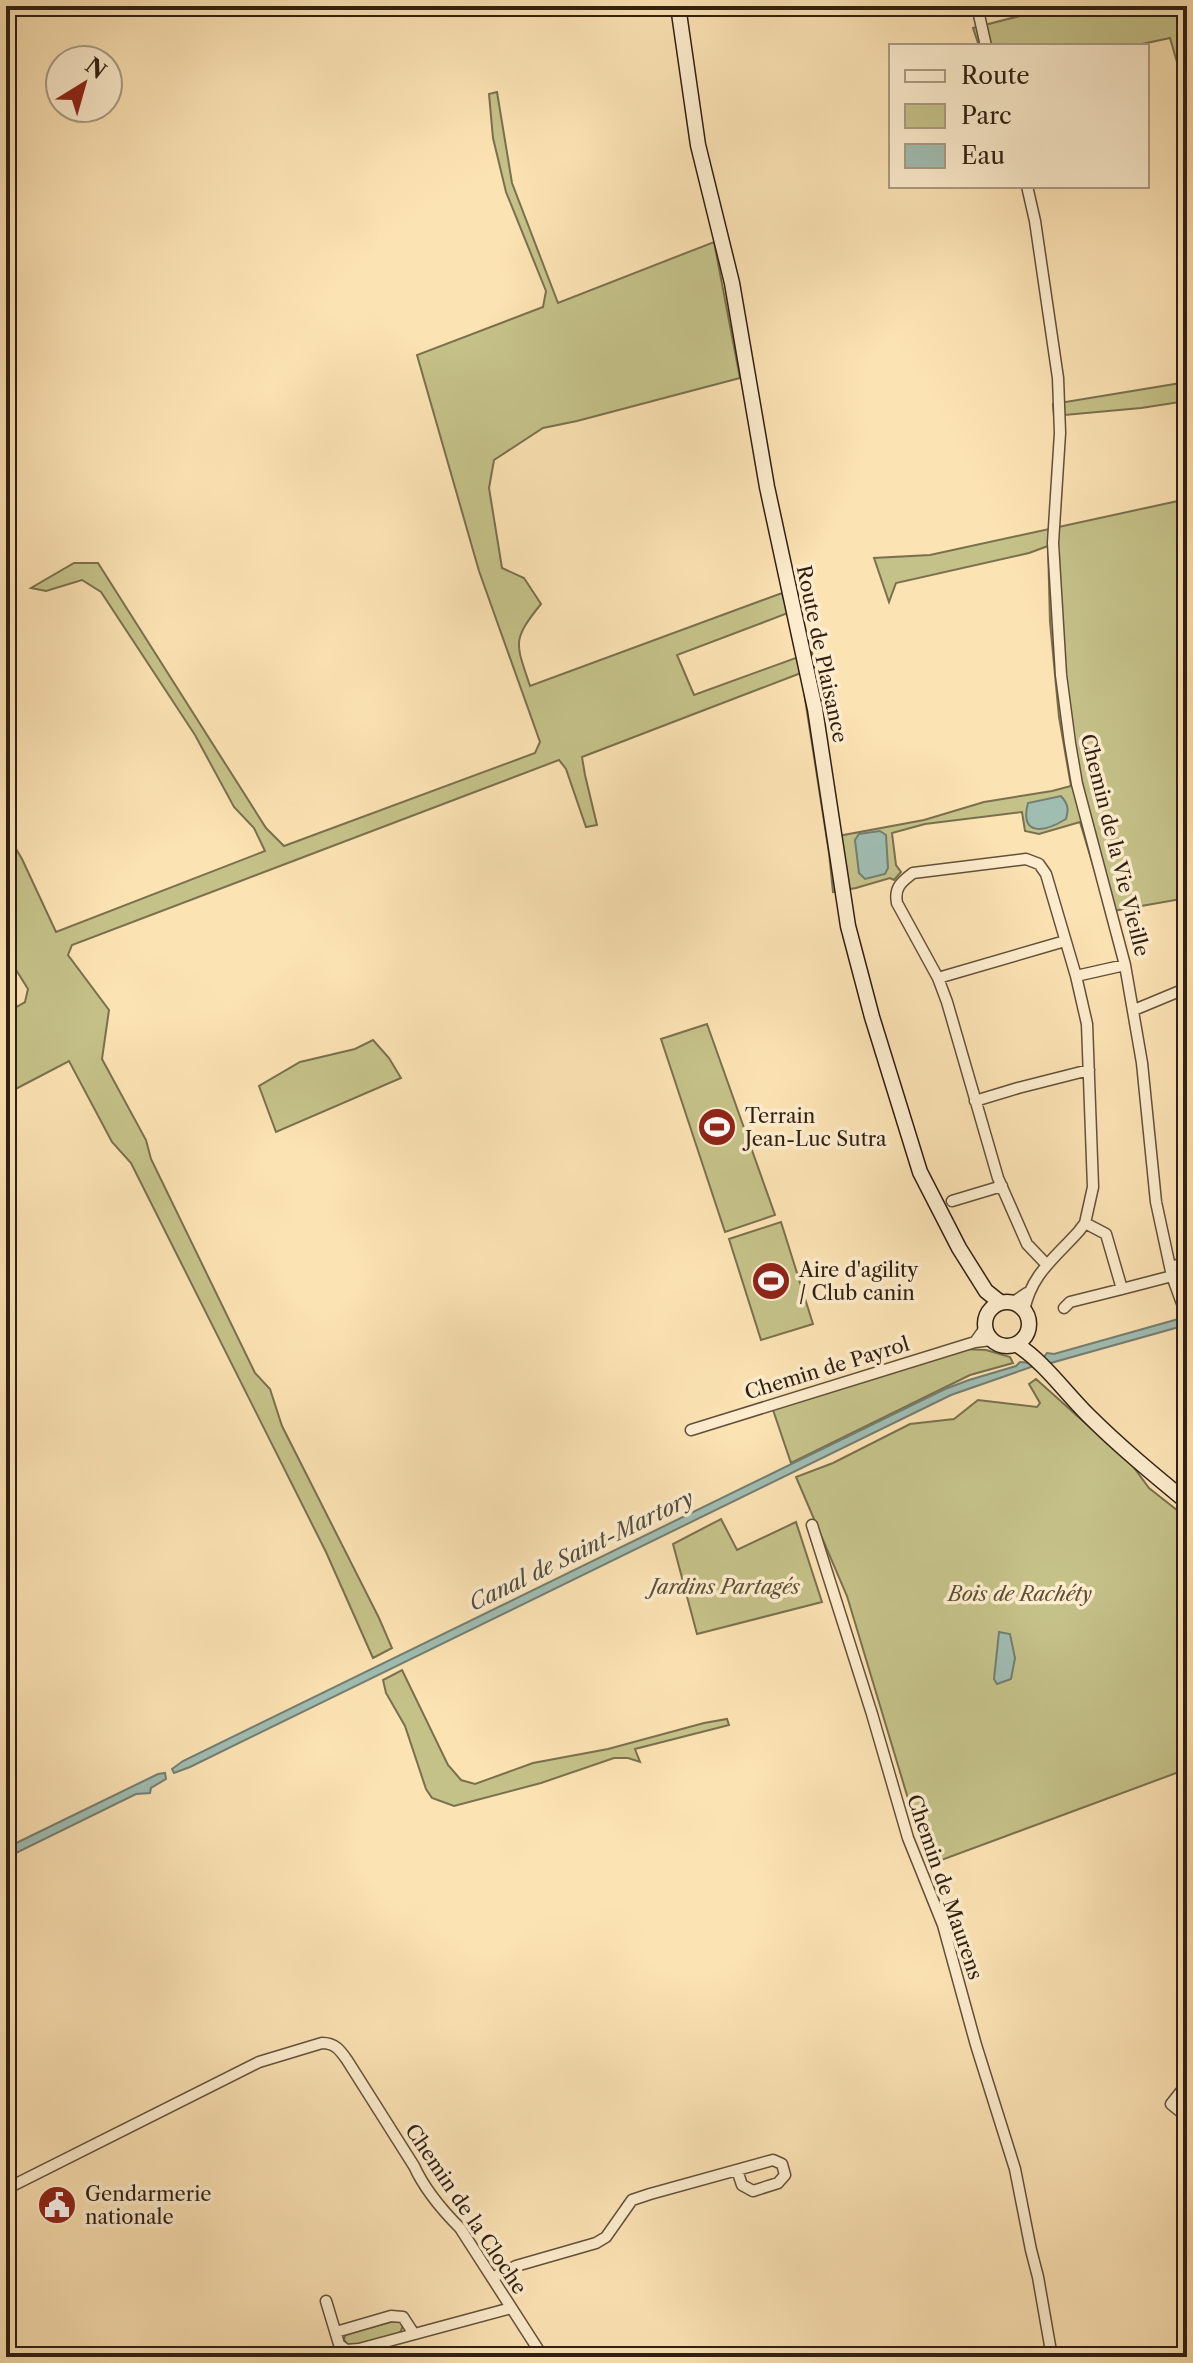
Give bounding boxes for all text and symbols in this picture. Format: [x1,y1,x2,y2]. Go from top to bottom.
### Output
north arrow [44,44,124,124]
legend [889,44,1149,188]
text: N [80,52,111,85]
text: Route [961,61,1030,90]
text: Parc [961,101,1012,130]
text: Eau [961,141,1005,170]
street label: Route de Plaisance [791,563,853,745]
street label: Chemin de la Vie Vieille [1076,731,1154,959]
place label: Terrain Jean-Luc Sutra [742,1104,887,1151]
sports icon: Terrain Jean-Luc Sutra [696,1106,738,1148]
place label: Aire d'agility / Club canin [798,1258,919,1305]
sports icon: Aire d'agility / Club canin [750,1260,792,1302]
street label: Chemin de Payrol [742,1332,912,1404]
water label: Canal de Saint-Martory [464,1484,698,1617]
park label: Jardins Partagés [644,1575,800,1599]
park label: Bois de Rachéty [946,1582,1092,1606]
street label: Chemin de Maurens [902,1791,988,1983]
street label: Chemin de la Cloche [400,2119,532,2299]
place label: Gendarmerie nationale [85,2182,212,2229]
public building icon: Gendarmerie nationale [36,2184,78,2226]

